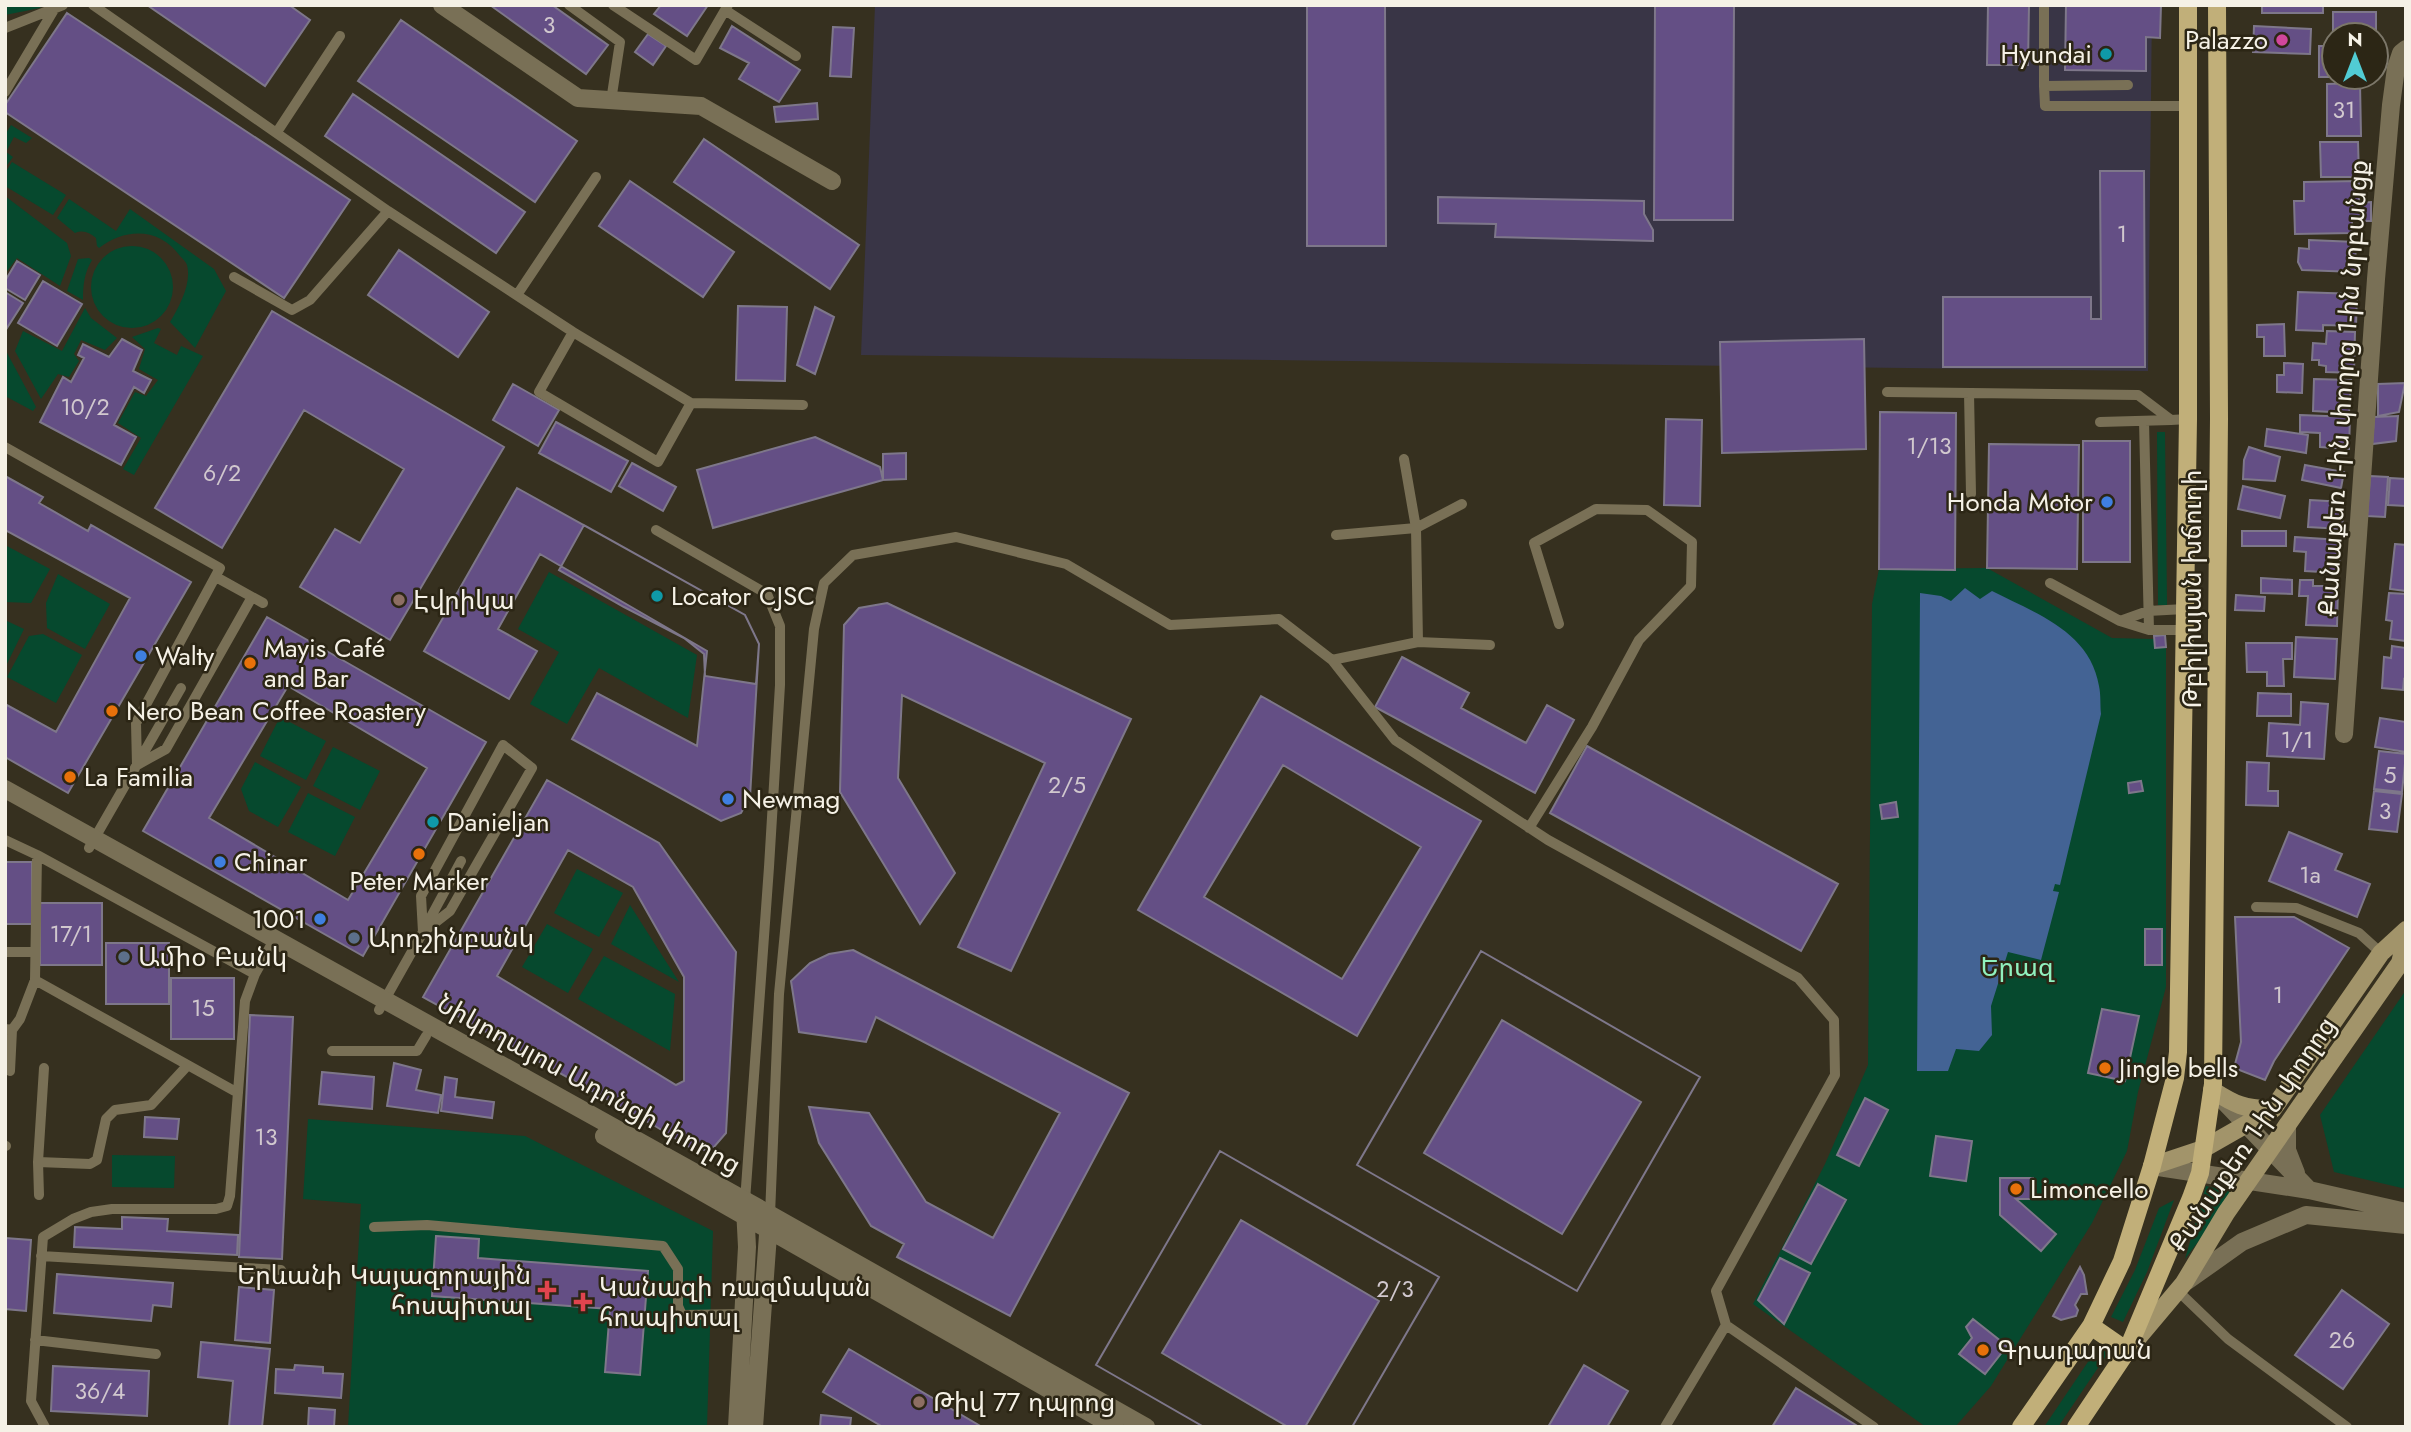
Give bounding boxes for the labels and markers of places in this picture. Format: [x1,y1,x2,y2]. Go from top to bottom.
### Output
place label: Palazzo [2185,21,2268,59]
marker: Palazzo [2274,32,2290,48]
place label: Hyundai [2001,35,2092,73]
marker: Hyundai [2098,46,2114,62]
place label: Honda Motor [1947,483,2093,521]
marker: Honda Motor [2099,494,2115,510]
place label: Locator CJSC [671,577,815,615]
place label: Էվրիկա [413,581,515,619]
marker: Locator CJSC [649,588,665,604]
marker: Էվրիկա [391,592,407,608]
place label: Mayis Café and Bar [264,629,385,697]
place label: Walty [155,637,215,675]
marker: Walty [133,648,149,664]
marker: Mayis Café and Bar [242,655,258,671]
place label: Nero Bean Coffee Roastery [126,692,426,730]
marker: Nero Bean Coffee Roastery [104,703,120,719]
place label: La Familia [84,758,193,796]
marker: La Familia [62,769,78,785]
place label: Newmag [742,780,840,818]
marker: Newmag [720,791,736,807]
place label: Danieljan [447,803,550,841]
marker: Danieljan [425,814,441,830]
place label: Chinar [234,843,307,881]
marker: Peter Marker [411,846,427,862]
marker: Chinar [212,854,228,870]
place label: Peter Marker [349,862,489,900]
place label: 1001 [251,900,306,938]
marker: 1001 [312,911,328,927]
place label: Արդշինբանկ [368,919,534,957]
marker: Արդշինբանկ [346,930,362,946]
place label: Ամիօ Բանկ [138,938,287,976]
marker: Ամիօ Բանկ [116,949,132,965]
place label: Jingle bells [2116,1049,2238,1087]
marker: Jingle bells [2097,1060,2113,1076]
place label: Limoncello [2030,1170,2149,1208]
marker: Limoncello [2008,1181,2024,1197]
place label: Երևանի Կայազորային հոսպիտալ [237,1256,532,1324]
place label: Կանազի ռազմական հոսպիտալ [599,1268,871,1336]
marker: Երևանի Կայազորային հոսպիտալ [537,1280,557,1300]
marker: Կանազի ռազմական հոսպիտալ [573,1292,593,1312]
place label: Գրադարան [1997,1331,2152,1369]
marker: Գրադարան [1975,1342,1991,1358]
place label: Թիվ 77 դպրոց [933,1383,1115,1421]
marker: Թիվ 77 դպրոց [911,1394,927,1410]

